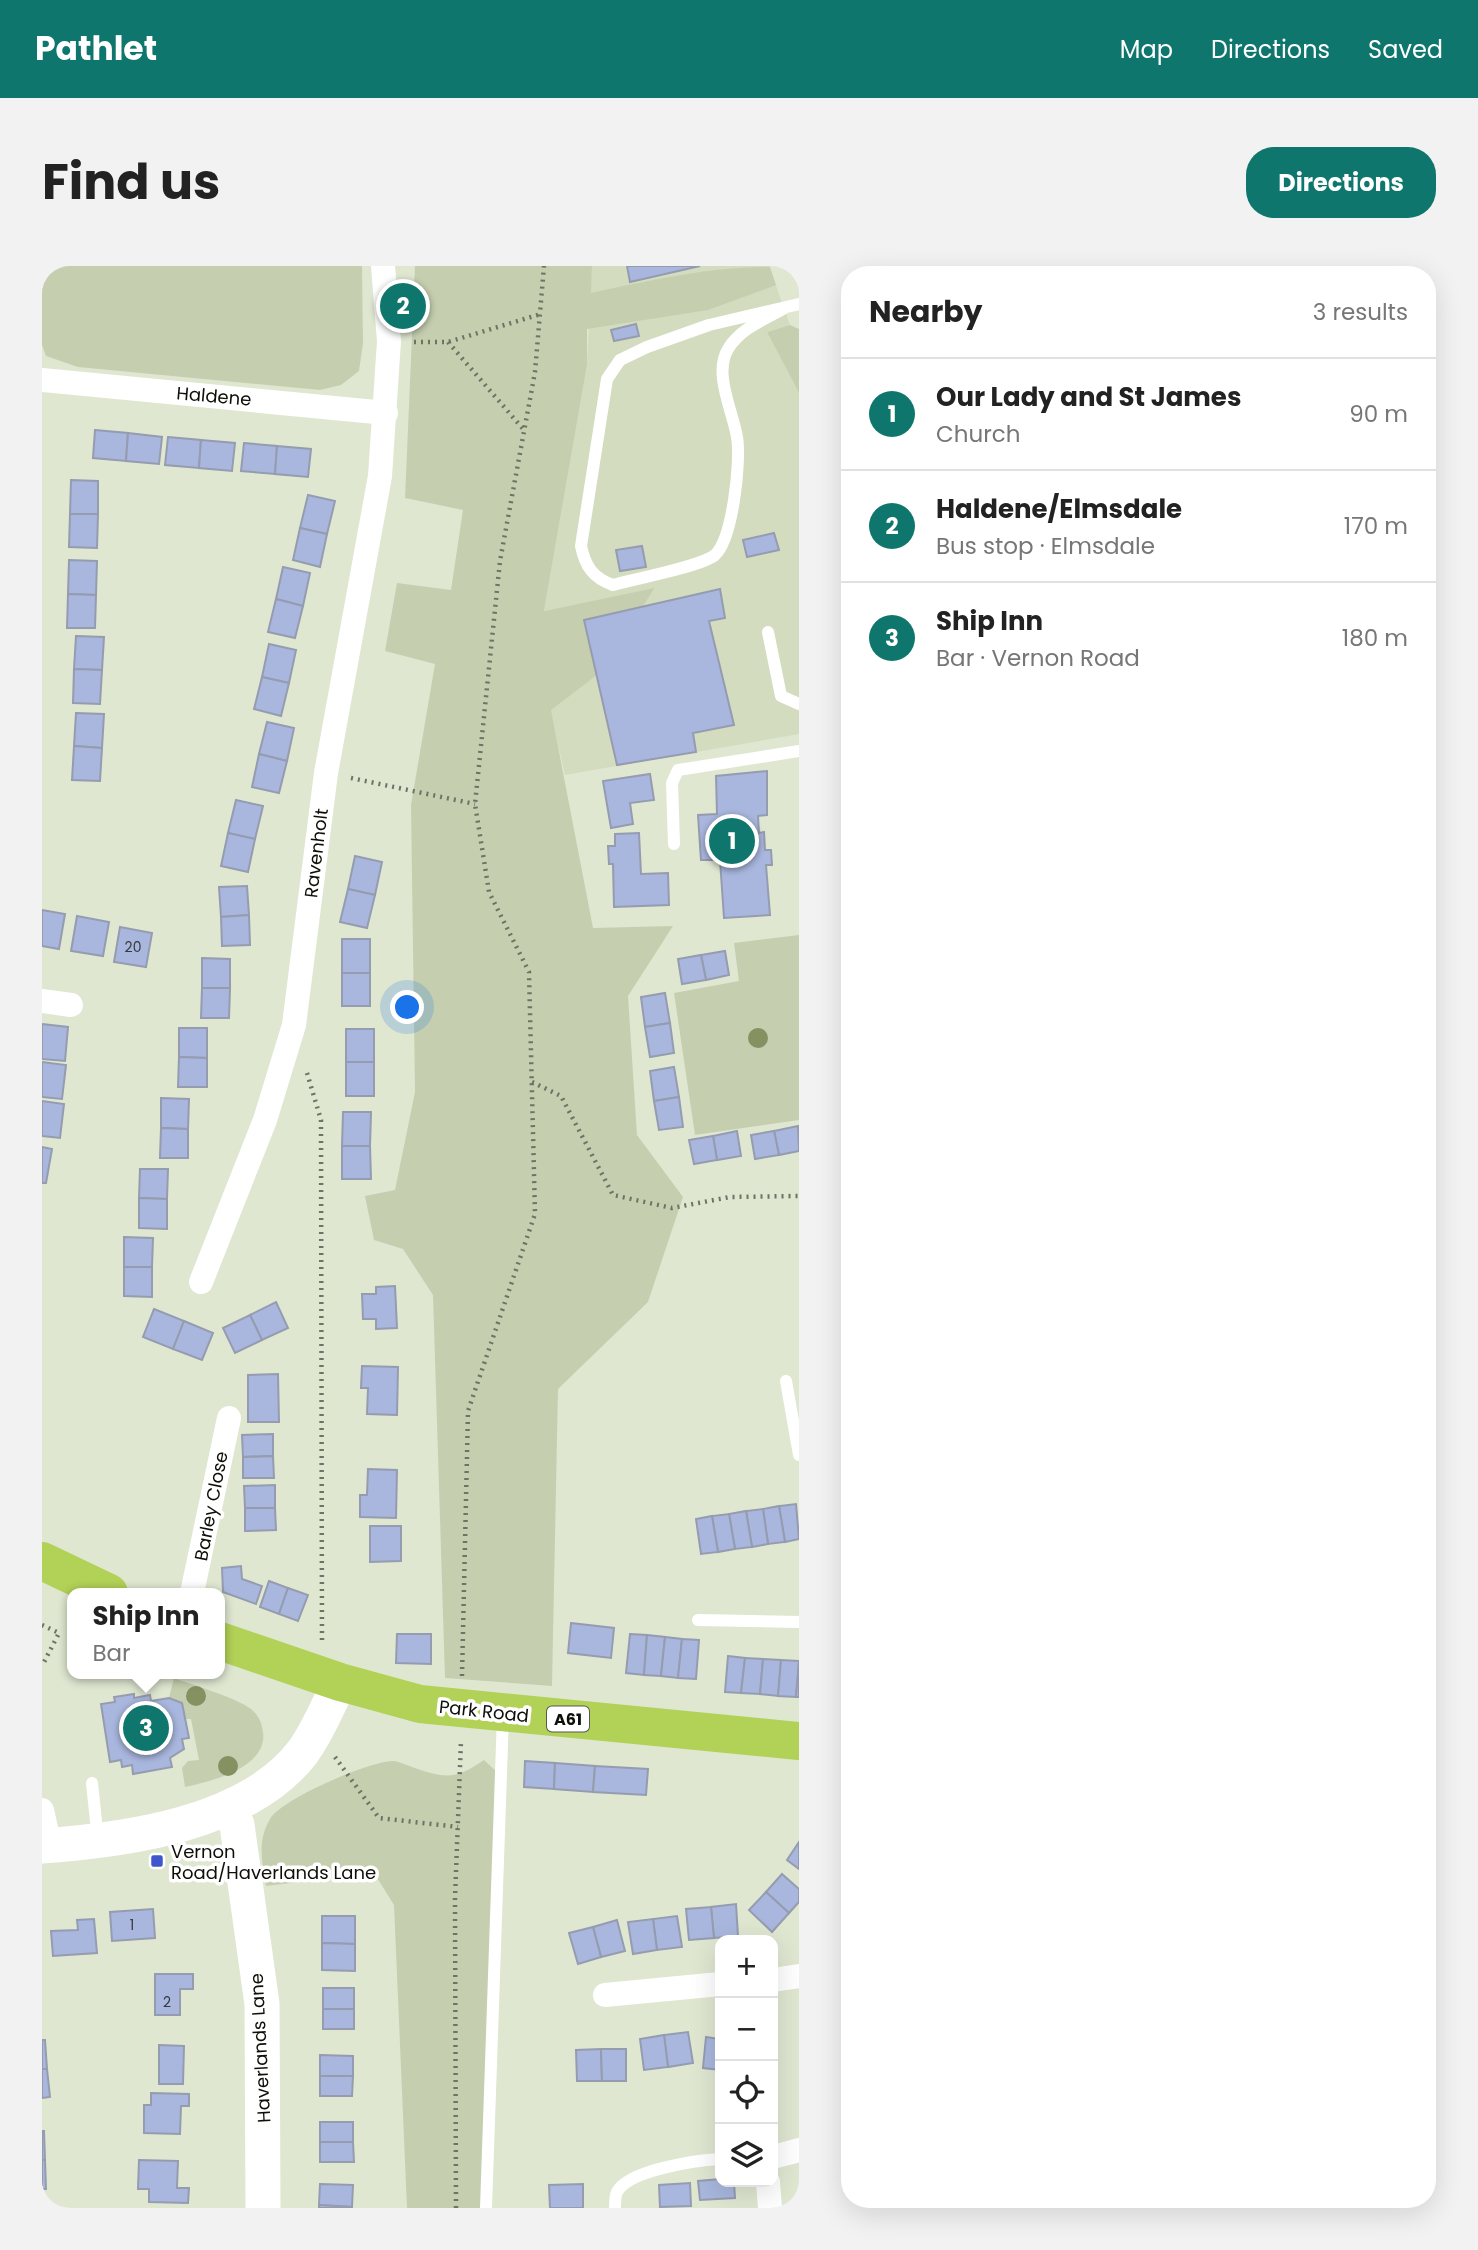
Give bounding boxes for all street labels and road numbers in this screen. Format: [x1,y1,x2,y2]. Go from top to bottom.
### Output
street label: Haldene [176,380,252,412]
street label: Ravenholt [298,807,334,899]
street label: Barley Close [188,1449,234,1563]
street label: Park Road [438,1694,530,1728]
road number: A61 [547,1707,589,1732]
street label: Haverlands Lane [244,1973,276,2123]

